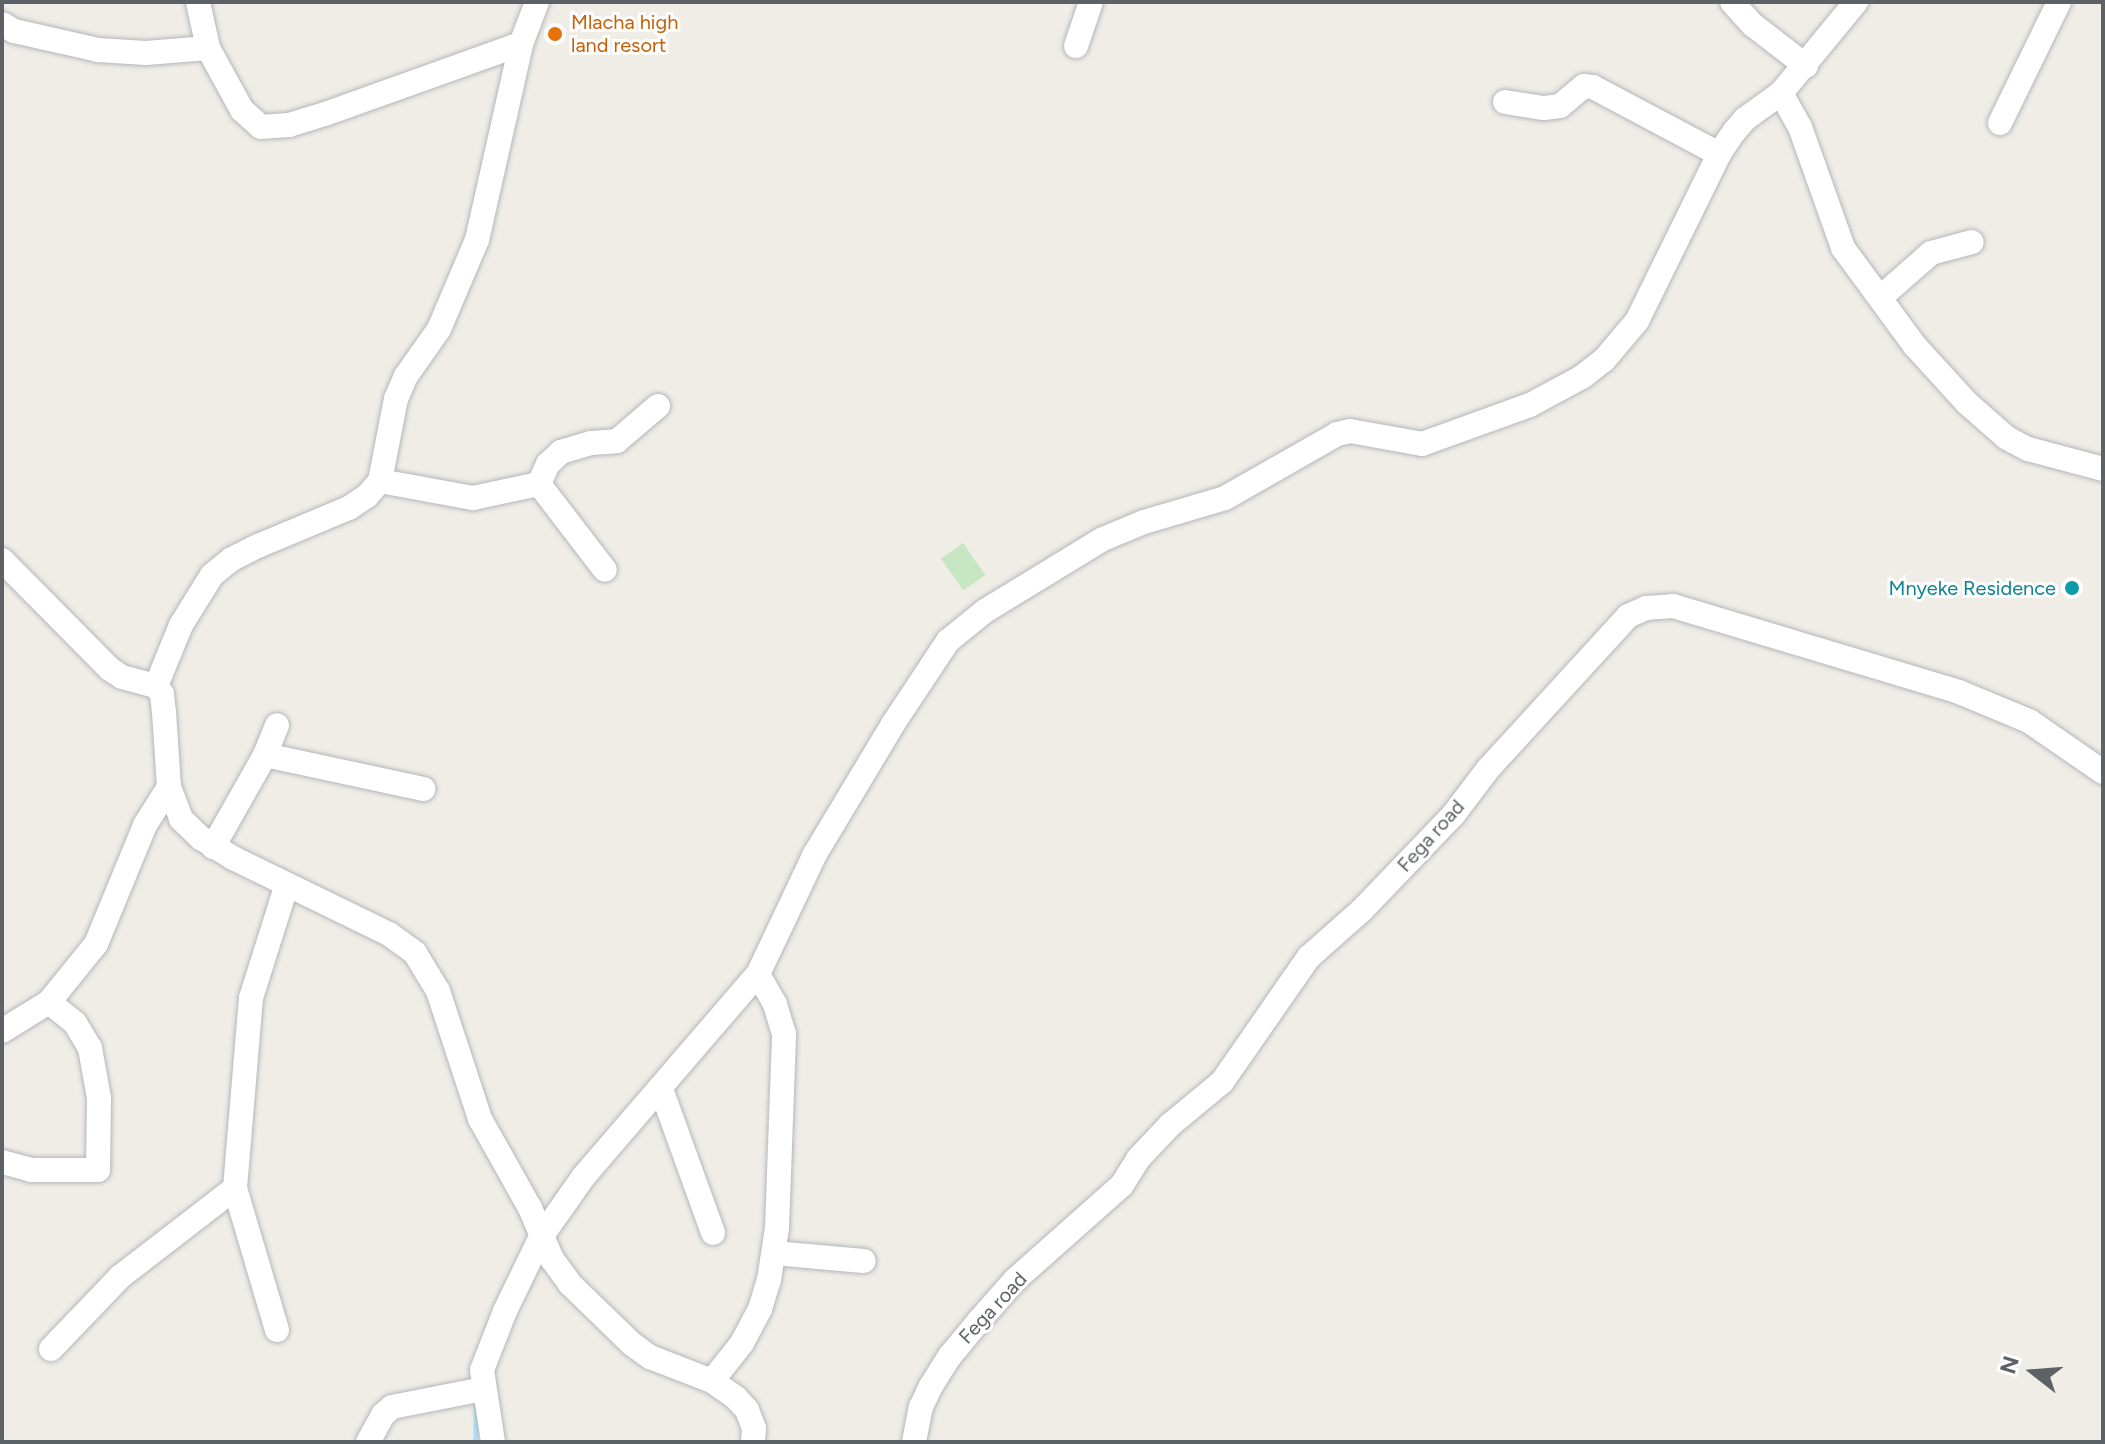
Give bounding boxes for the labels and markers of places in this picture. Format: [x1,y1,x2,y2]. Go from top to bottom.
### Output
place label: Mlacha high land resort [571,10,678,57]
marker: Mlacha high land resort [546,25,564,43]
place label: Mnyeke Residence [1889,576,2056,600]
marker: Mnyeke Residence [2063,579,2081,597]

